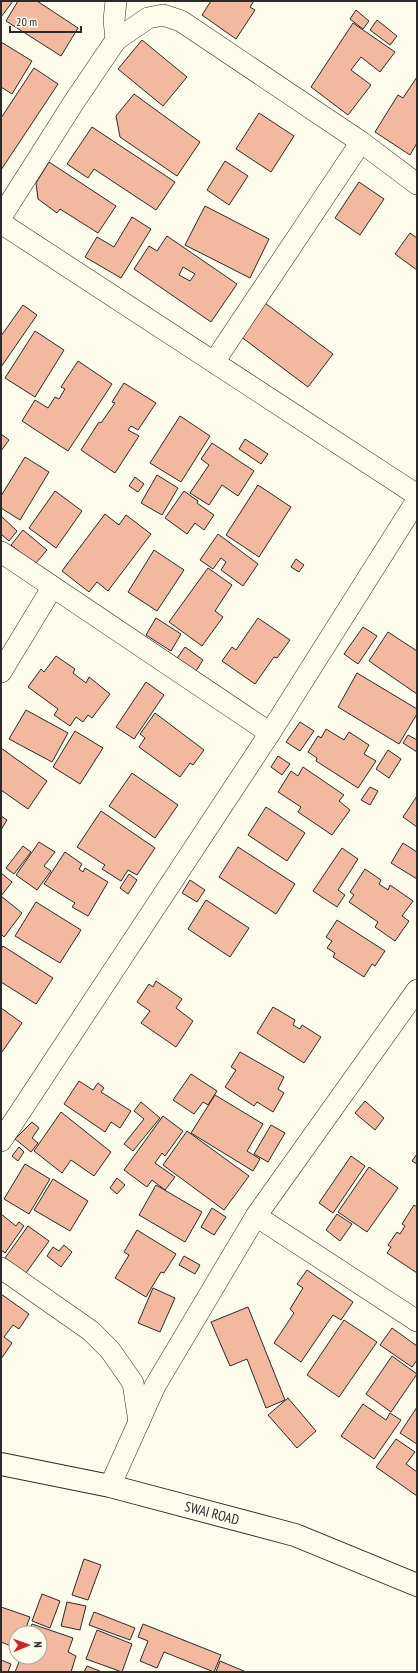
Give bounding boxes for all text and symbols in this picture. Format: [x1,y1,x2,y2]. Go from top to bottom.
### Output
scale bar [10,8,81,34]
text: 20 m [16,14,37,29]
street label: SWAI ROAD [183,1497,241,1529]
north arrow [8,1625,48,1665]
text: N [31,1641,45,1648]

